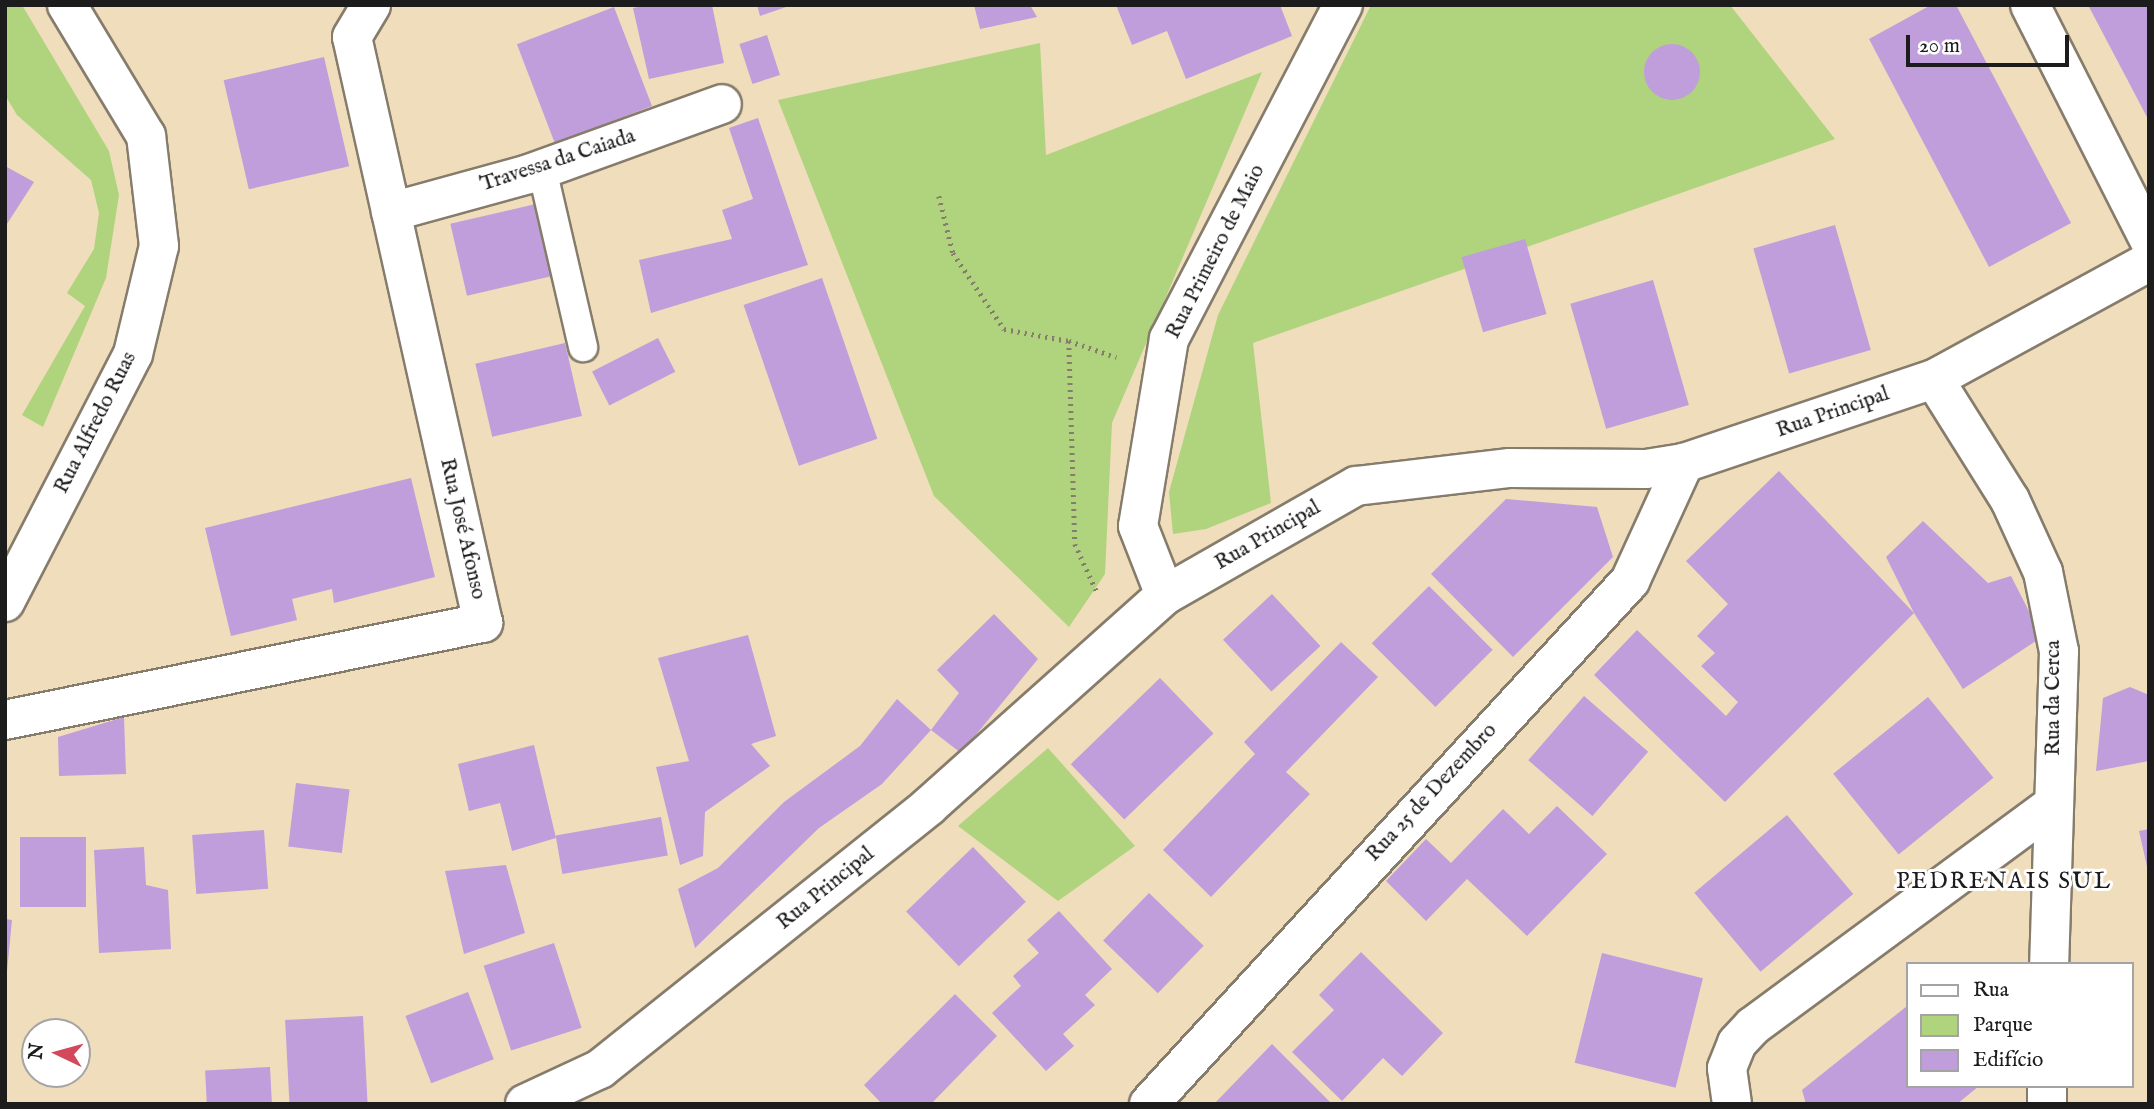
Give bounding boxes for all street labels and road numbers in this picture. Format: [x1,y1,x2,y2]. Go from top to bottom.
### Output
street label: Travessa da Caiada [477,124,639,198]
street label: Rua Primeiro de Maio [1161,161,1271,343]
street label: Rua Alfredo Ruas [49,348,143,498]
street label: Rua Principal [1773,382,1893,444]
street label: Rua José Afonso [434,456,490,602]
street label: Rua Principal [1211,496,1325,576]
street label: Rua da Cerca [2041,640,2067,756]
street label: Rua 25 de Dezembro [1361,719,1503,867]
street label: Rua Principal [772,842,880,936]

